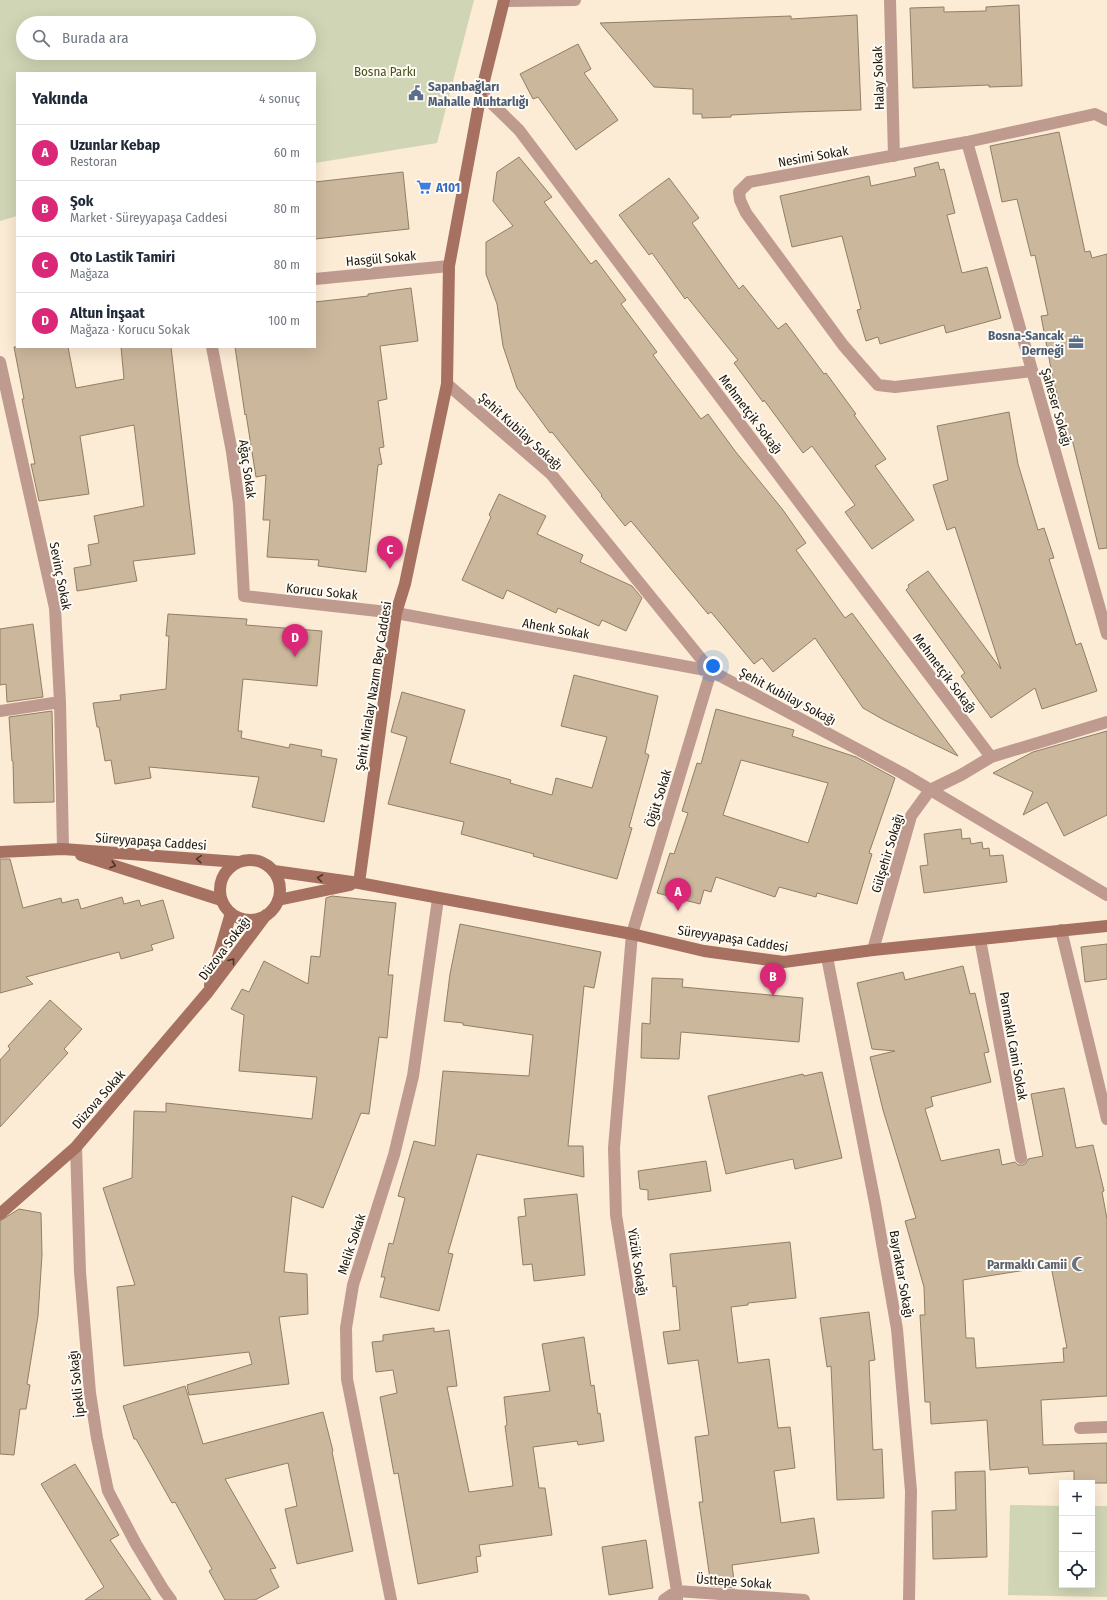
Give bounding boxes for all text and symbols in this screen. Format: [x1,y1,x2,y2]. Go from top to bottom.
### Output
search box [16,16,316,60]
icon: search [30,27,52,49]
text: Burada ara [62,29,129,47]
street label: Halay Sokak [870,45,887,110]
park label: Bosna Parkı [354,64,416,79]
place label: Sapanbağları Mahalle Muhtarlığı [428,79,529,109]
public building icon: Sapanbağları Mahalle Muhtarlığı [407,84,425,102]
text: Yakında [32,88,88,109]
text: 4 sonuç [259,91,300,106]
text: Uzunlar Kebap [70,136,160,154]
street label: Nesimi Sokak [777,143,850,170]
text: A [41,145,49,160]
text: 60 m [274,145,300,160]
text: Restoran [70,154,117,169]
supermarket icon: A101 [415,178,433,196]
place label: A101 [435,180,460,195]
text: Şok [70,192,93,210]
text: B [41,201,49,216]
text: 80 m [274,201,300,216]
text: Market · Süreyyapaşa Caddesi [70,210,227,225]
text: Oto Lastik Tamiri [70,248,175,266]
street label: Hasgül Sokak [345,248,418,269]
text: C [42,257,48,272]
text: 80 m [274,257,300,272]
text: Mağaza [70,266,109,281]
text: Altun İnşaat [70,304,145,322]
text: D [41,313,49,328]
text: 100 m [268,313,300,328]
text: Mağaza · Korucu Sokak [70,322,190,337]
place label: Bosna-Sancak Derneği [988,328,1064,358]
office icon: Bosna-Sancak Derneği [1067,333,1085,351]
street label: Şaheser Sokağı [1038,366,1075,448]
street label: Mehmetçik Sokağı [716,372,785,457]
street label: Şehit Kubilay Sokağı [476,390,566,473]
street label: Ağaç Sokak [236,439,259,500]
pin: C [377,536,403,569]
street label: Sevinç Sokak [47,541,75,612]
street label: Korucu Sokak [285,580,359,603]
street label: Şehit Miralay Nazım Bey Caddesi [353,600,394,772]
street label: Ahenk Sokak [521,615,591,642]
pin: D [282,624,308,657]
street label: Mehmetçik Sokağı [910,631,979,716]
your location [703,656,723,676]
street label: Şehit Kubilay Sokağı [737,665,839,728]
street label: Öğüt Sokak [642,766,675,829]
street label: Gülşehir Sokağı [868,812,907,895]
street label: Süreyyapaşa Caddesi [95,830,207,853]
one-way arrow [196,854,202,863]
one-way arrow [110,860,117,869]
one-way arrow [317,874,323,883]
pin: A [665,878,691,911]
street label: Düzova Sokağı [196,913,253,983]
street label: Süreyyapaşa Caddesi [677,922,789,955]
one-way arrow [227,959,234,966]
pin: B [760,963,786,996]
street label: Parmaklı Cami Sokak [997,991,1031,1102]
street label: Düzova Sokak [69,1066,129,1132]
street label: Melik Sokak [335,1211,369,1276]
street label: Yüzük Sokağı [625,1227,650,1297]
street label: Bayraktar Sokağı [886,1229,917,1319]
mosque icon: Parmaklı Camii [1070,1255,1088,1273]
place label: Parmaklı Camii [987,1257,1067,1272]
street label: İpekli Sokağı [66,1350,87,1418]
map controls [1059,1480,1095,1588]
button: + [1059,1480,1095,1516]
button: − [1059,1516,1095,1552]
button: locate [1059,1552,1095,1588]
street label: Üsttepe Sokak [696,1570,773,1592]

